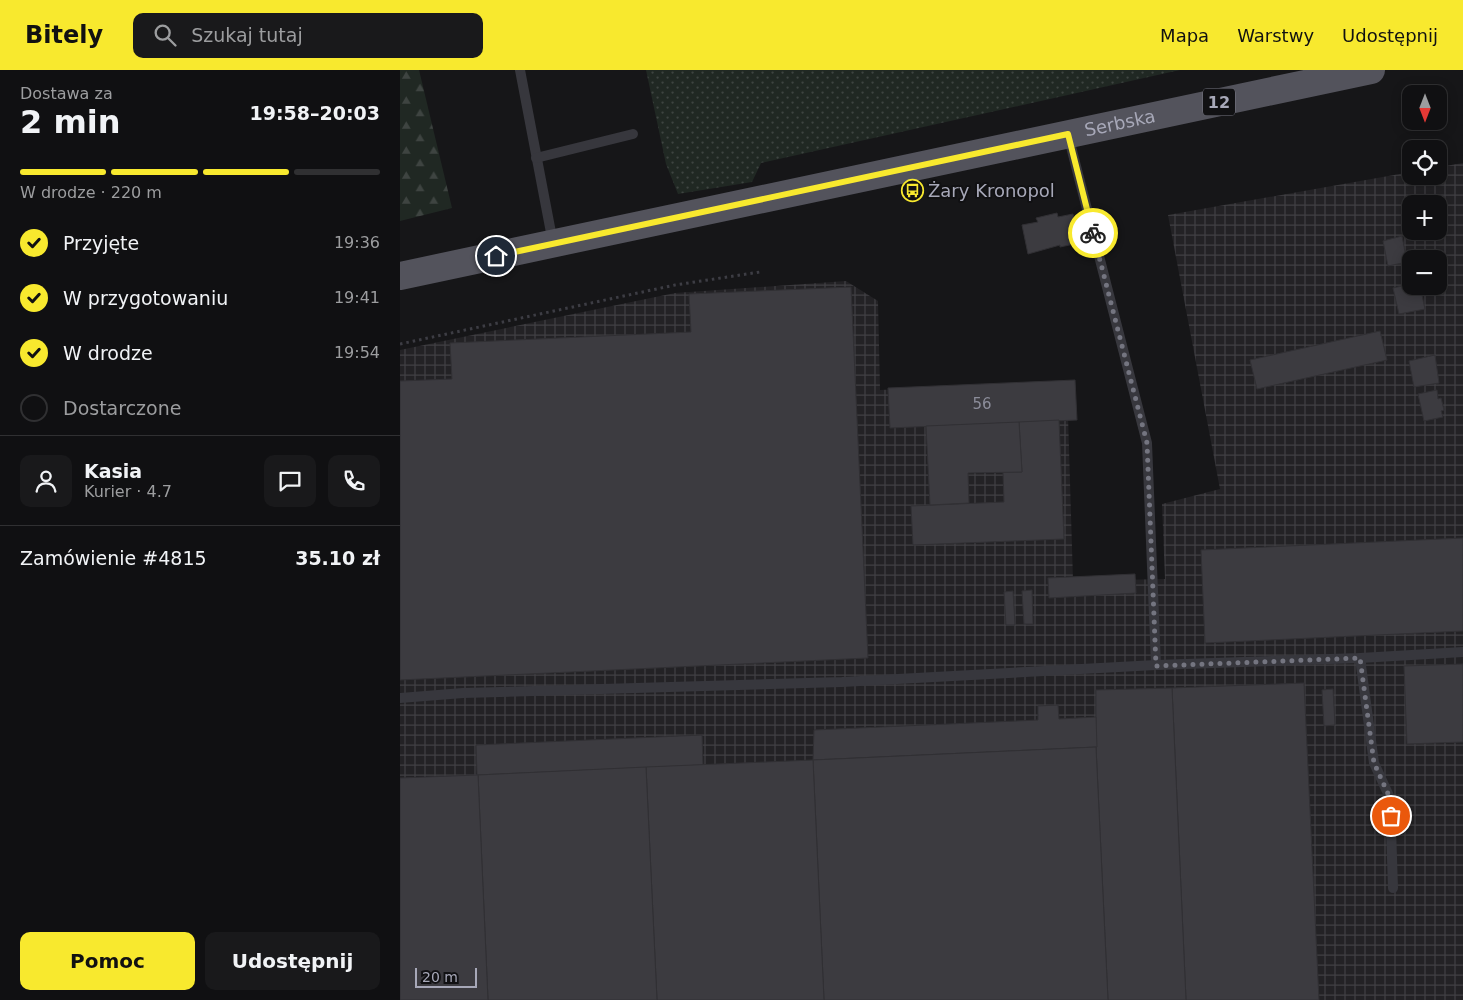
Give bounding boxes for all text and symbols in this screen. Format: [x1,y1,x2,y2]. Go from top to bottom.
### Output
search box [133,13,483,58]
text: Bitely [25,21,103,49]
icon: search [151,21,179,49]
text: Szukaj tutaj [191,24,303,46]
text: Mapa [1160,25,1209,46]
text: Warstwy [1237,25,1314,46]
text: Udostępnij [1342,25,1438,46]
text: Dostawa za [20,84,113,103]
north arrow [1402,85,1448,130]
map controls [1402,85,1447,295]
road number: 12 [1203,88,1235,116]
text: 19:58–20:03 [250,102,380,124]
text: 2 min [20,103,121,141]
street label: Serbska [1083,105,1157,140]
button: locate [1402,140,1447,185]
bus stop icon: Żary Kronopol [900,179,924,203]
place label: Żary Kronopol [928,180,1055,201]
text: W drodze · 220 m [20,183,162,202]
button: + [1402,195,1447,240]
courier [1068,208,1118,258]
icon: bike [1079,219,1107,247]
icon: check [20,229,48,257]
text: Przyjęte [63,232,139,254]
text: 19:36 [334,233,380,252]
pin [475,235,517,277]
icon: home [482,242,510,270]
button: − [1402,250,1447,295]
icon: check [20,284,48,312]
text: W przygotowaniu [63,287,228,309]
text: 19:41 [334,288,380,307]
icon: check [20,339,48,367]
text: W drodze [63,342,153,364]
text: 19:54 [334,343,380,362]
house number: 56 [972,395,992,413]
text: Dostarczone [63,397,181,419]
button: person [20,455,72,507]
button: chat [264,455,316,507]
button: phone [328,455,380,507]
text: Kasia [84,460,142,482]
text: Kurier · 4.7 [84,482,172,501]
text: Zamówienie #4815 [20,547,207,569]
text: 35.10 zł [295,547,380,569]
pin [1370,795,1412,837]
icon: bag [1377,802,1405,830]
button: Pomoc [20,932,195,990]
button: Udostępnij [205,932,380,990]
scale bar [415,965,478,988]
text: 20 m [422,969,458,985]

